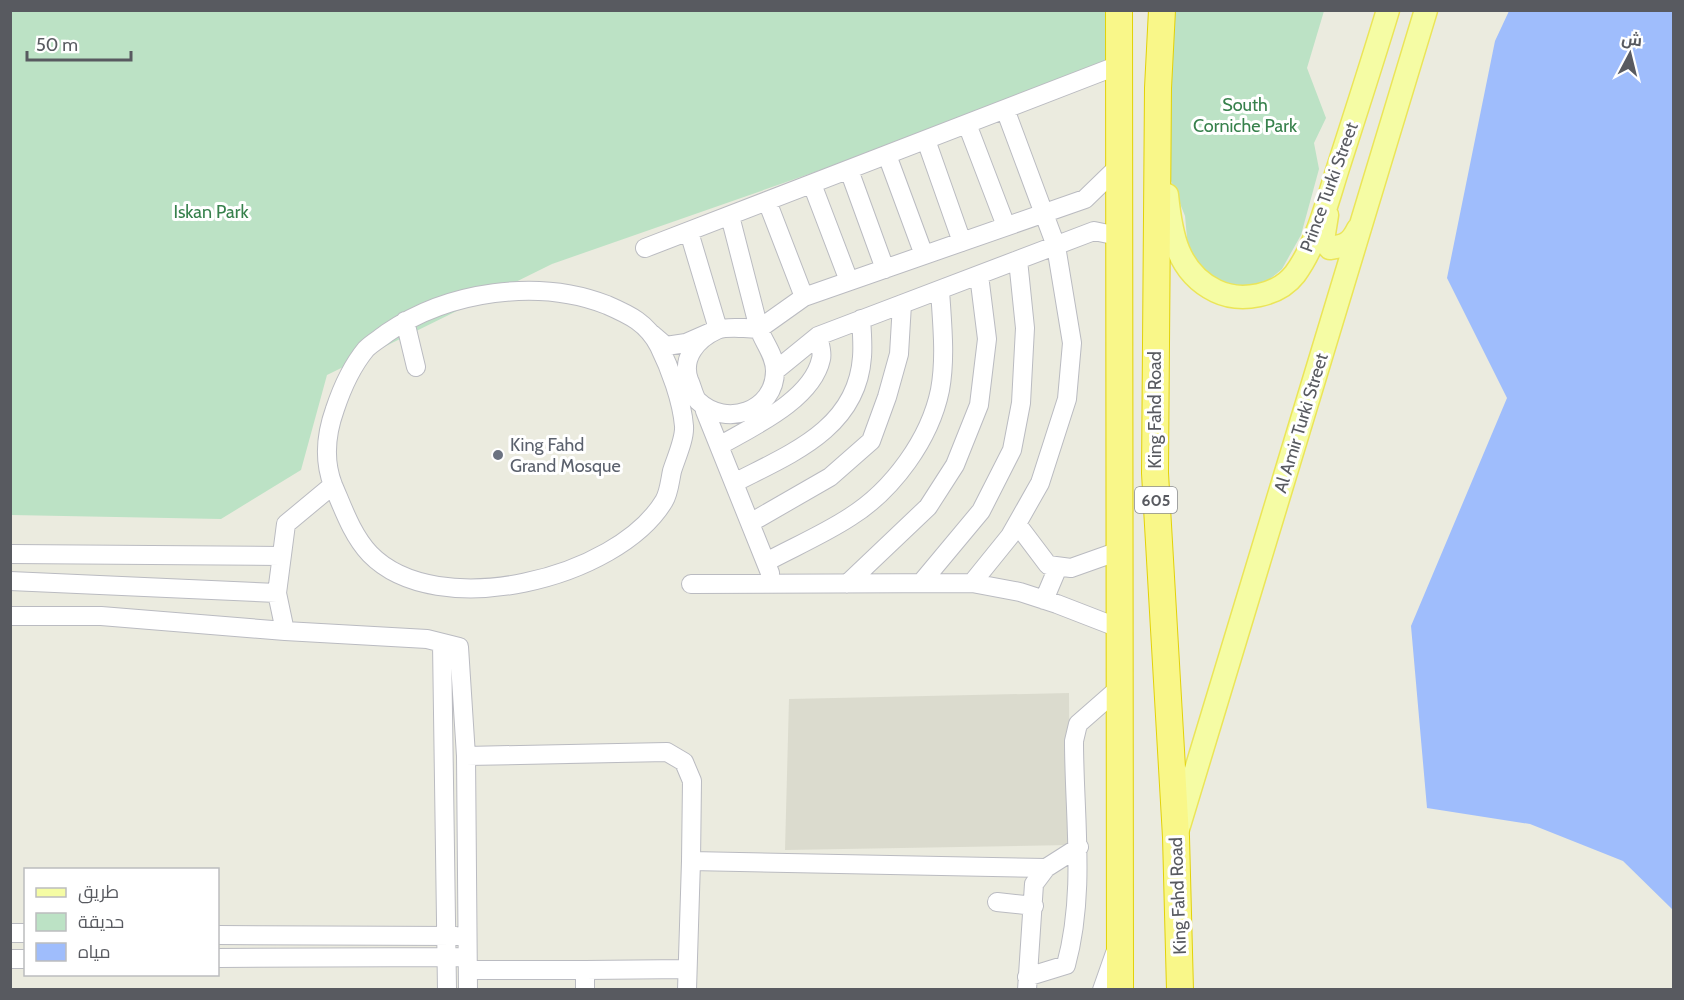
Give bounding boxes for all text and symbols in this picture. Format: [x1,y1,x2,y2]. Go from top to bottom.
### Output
scale bar [27,24,130,62]
north arrow [1600,24,1660,84]
text: ش [1620,29,1643,50]
text: 50 m [36,34,78,56]
park label: South Corniche Park [1193,94,1298,137]
street label: Prince Turki Street [1295,119,1363,255]
park label: Iskan Park [173,201,249,223]
street label: Al Amir Turki Street [1269,350,1333,496]
street label: King Fahd Road [1144,351,1166,469]
place label: King Fahd Grand Mosque [510,434,621,477]
marker: King Fahd Grand Mosque [491,448,505,462]
road number: 605 [1135,487,1177,513]
street label: King Fahd Road [1165,837,1191,955]
legend [24,868,219,976]
text: طريق [78,881,119,904]
text: حديقة [78,911,124,933]
text: مياه [78,941,111,963]

